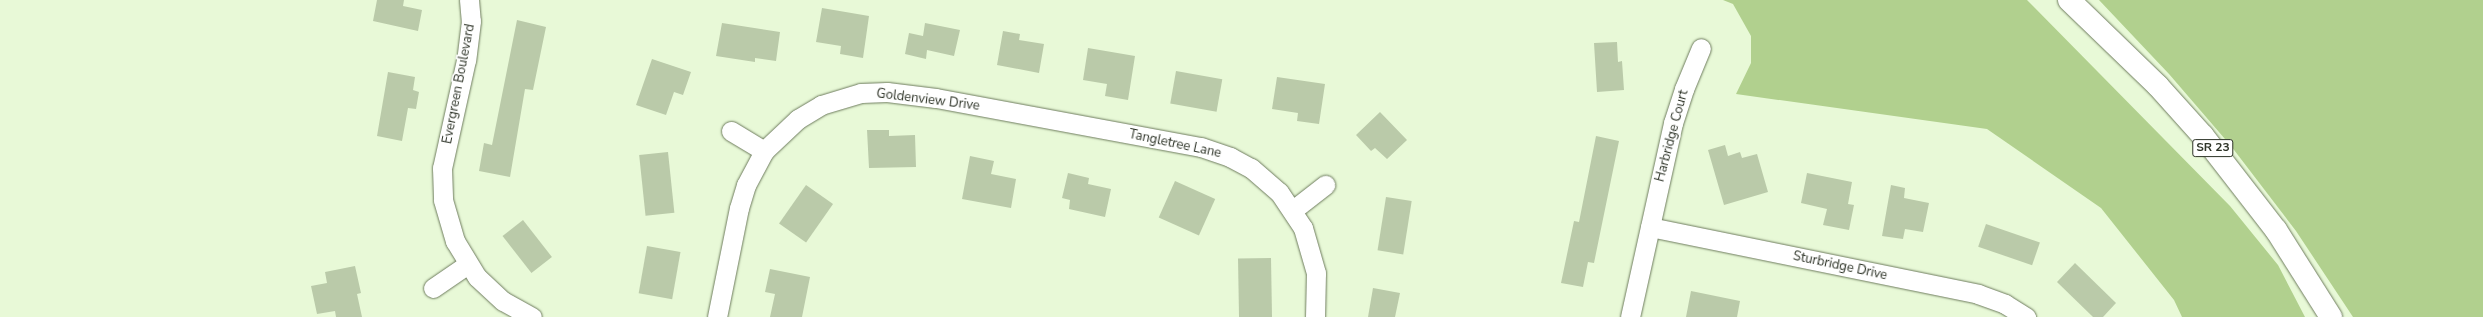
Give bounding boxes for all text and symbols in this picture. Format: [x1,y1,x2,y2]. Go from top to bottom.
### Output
street label: Evergreen Boulevard [440,23,478,145]
street label: Goldenview Drive [875,86,981,114]
street label: Harbridge Court [1652,88,1692,184]
street label: Tangletree Lane [1127,127,1223,161]
road number: SR 23 [2192,138,2234,158]
street label: Sturbridge Drive [1791,248,1889,284]

